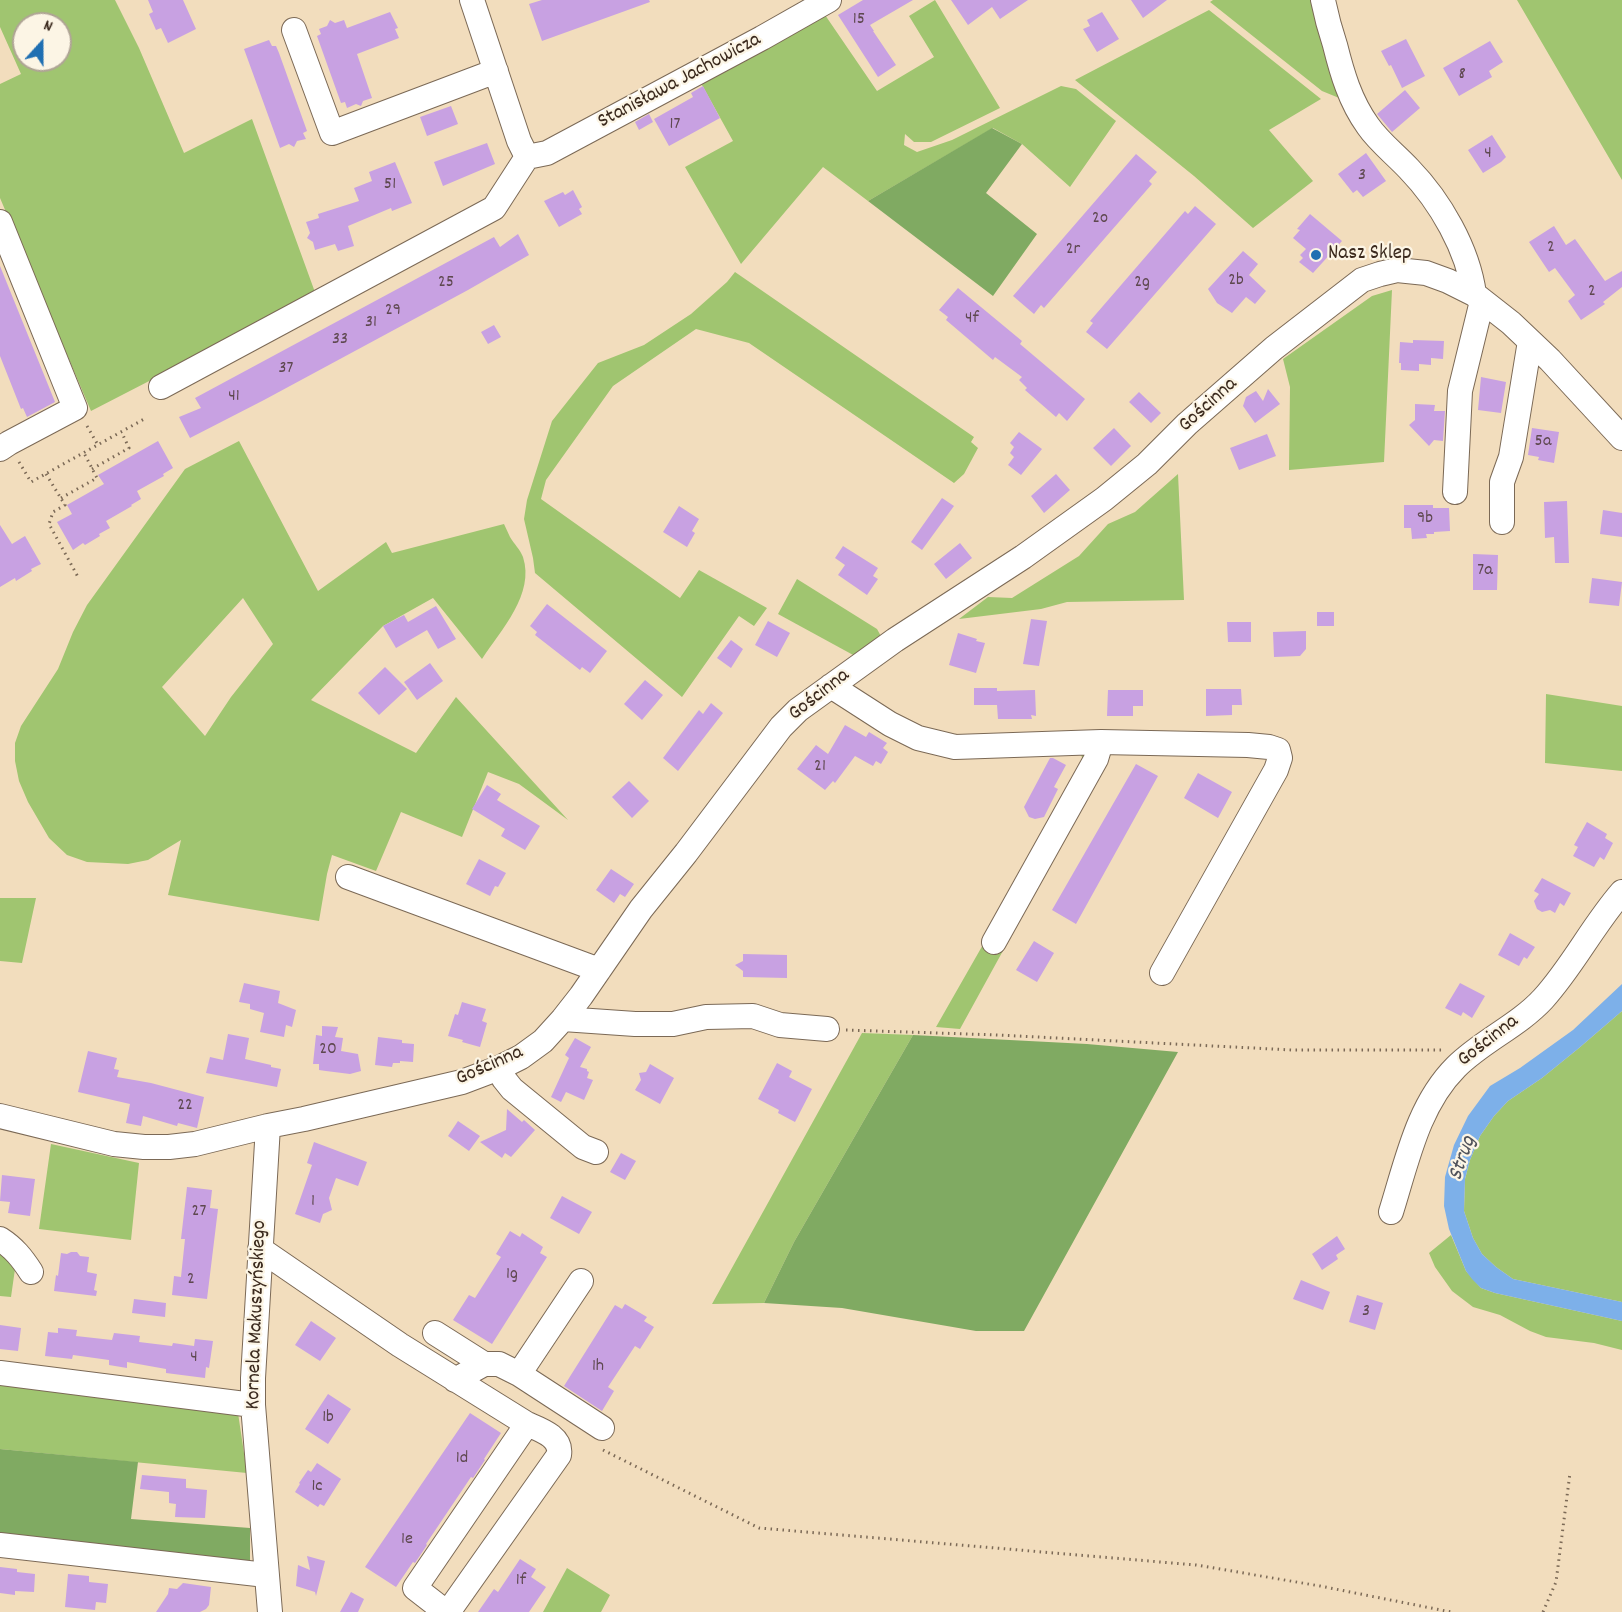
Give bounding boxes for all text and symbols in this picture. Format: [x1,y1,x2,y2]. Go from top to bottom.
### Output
house number: 15 [853,10,865,32]
north arrow [12,12,72,72]
text: N [40,14,56,39]
street label: Stanisława Jachowicza [594,28,766,136]
house number: 8 [1458,65,1466,87]
house number: 17 [670,115,680,137]
house number: 4 [1484,144,1492,166]
house number: 3 [1358,166,1366,188]
house number: 51 [384,175,396,197]
house number: 2o [1092,209,1108,231]
house number: 2 [1547,238,1555,260]
house number: 2r [1066,240,1080,262]
place label: Nasz Sklep [1328,242,1412,268]
marker: Nasz Sklep [1309,248,1323,262]
house number: 2b [1228,271,1244,293]
house number: 25 [438,273,454,295]
house number: 2g [1134,273,1150,295]
house number: 2 [1588,282,1596,304]
house number: 29 [385,301,401,323]
house number: 4f [965,309,979,331]
house number: 31 [365,313,377,335]
house number: 33 [332,330,348,352]
house number: 37 [279,359,293,381]
street label: Gościnna [1174,373,1244,439]
house number: 41 [228,387,240,409]
house number: 5a [1535,432,1551,454]
house number: 9b [1417,509,1433,531]
house number: 7a [1477,561,1493,583]
street label: Gościnna [784,664,856,728]
house number: 21 [814,757,826,779]
street label: Gościnna [1453,1010,1525,1074]
house number: 20 [319,1040,337,1062]
street label: Gościnna [453,1041,527,1093]
house number: 22 [177,1096,193,1118]
water label: Strug [1444,1133,1484,1185]
house number: 1 [311,1192,315,1214]
house number: 27 [192,1202,206,1224]
street label: Kornela Makuszyńskiego [242,1220,274,1410]
house number: 1g [506,1265,518,1287]
house number: 2 [187,1270,195,1292]
house number: 3 [1362,1302,1370,1324]
house number: 4 [190,1348,198,1370]
house number: 1h [592,1357,604,1379]
house number: 1b [322,1408,334,1430]
house number: 1d [456,1449,468,1471]
house number: 1c [311,1477,323,1499]
house number: 1e [401,1530,413,1552]
house number: 1f [516,1571,526,1593]

